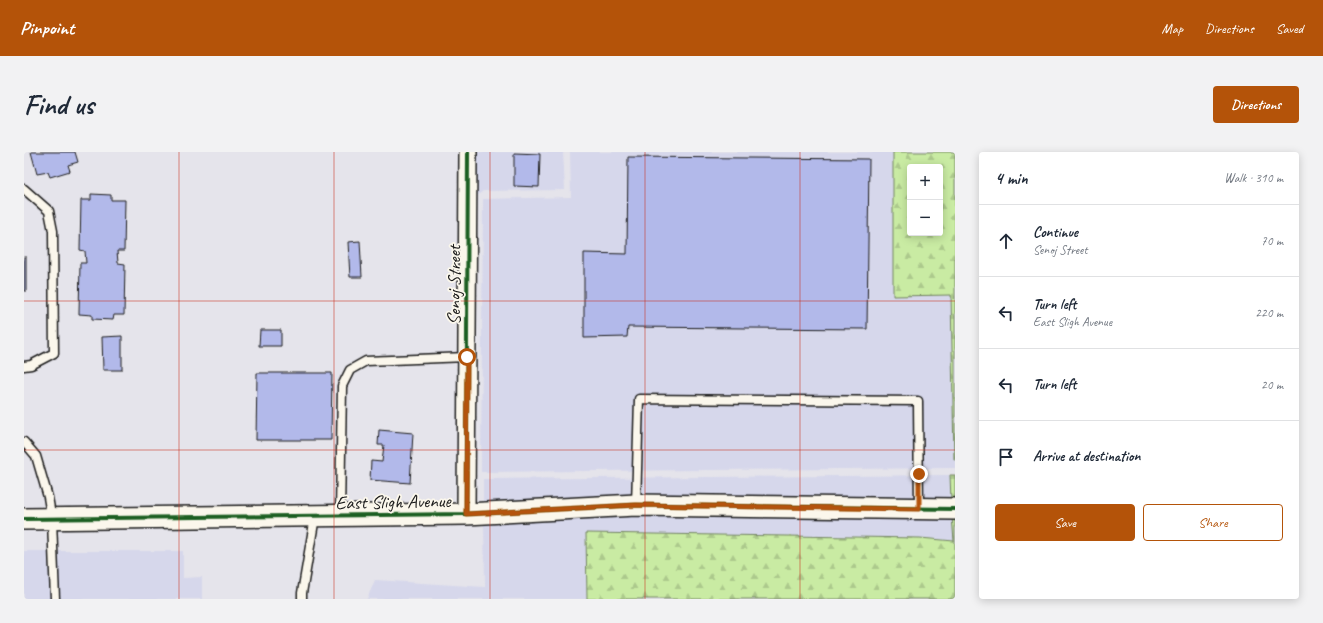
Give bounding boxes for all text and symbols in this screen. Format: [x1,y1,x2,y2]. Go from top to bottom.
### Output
text: Pinpoint [20,16,74,40]
text: Map [1162,20,1183,37]
text: Directions [1205,20,1254,37]
text: Saved [1276,20,1303,37]
button: Directions [1213,86,1299,123]
text: Find us [24,87,94,122]
map controls [907,164,943,236]
button: + [907,164,943,200]
text: 4 min [995,168,1028,189]
text: Walk · 310 m [1224,170,1283,186]
button: − [907,200,943,236]
text: Continue [1033,223,1078,242]
icon: ahead [995,230,1017,252]
text: 70 m [1261,233,1283,249]
text: Senoj Street [1033,242,1088,258]
street label: Senoj Street [442,243,466,325]
text: Turn left [1033,295,1076,314]
icon: left [995,302,1017,324]
text: 220 m [1255,305,1283,321]
text: East Sligh Avenue [1033,314,1112,330]
route start [458,348,476,366]
icon: left [995,374,1017,396]
text: Turn left [1033,375,1076,394]
text: 20 m [1261,377,1283,393]
icon: arrive [995,446,1017,468]
text: Arrive at destination [1033,447,1140,466]
route end [910,465,928,483]
street label: East Sligh Avenue [335,489,453,515]
button: Save [995,504,1135,541]
button: Share [1143,504,1283,541]

